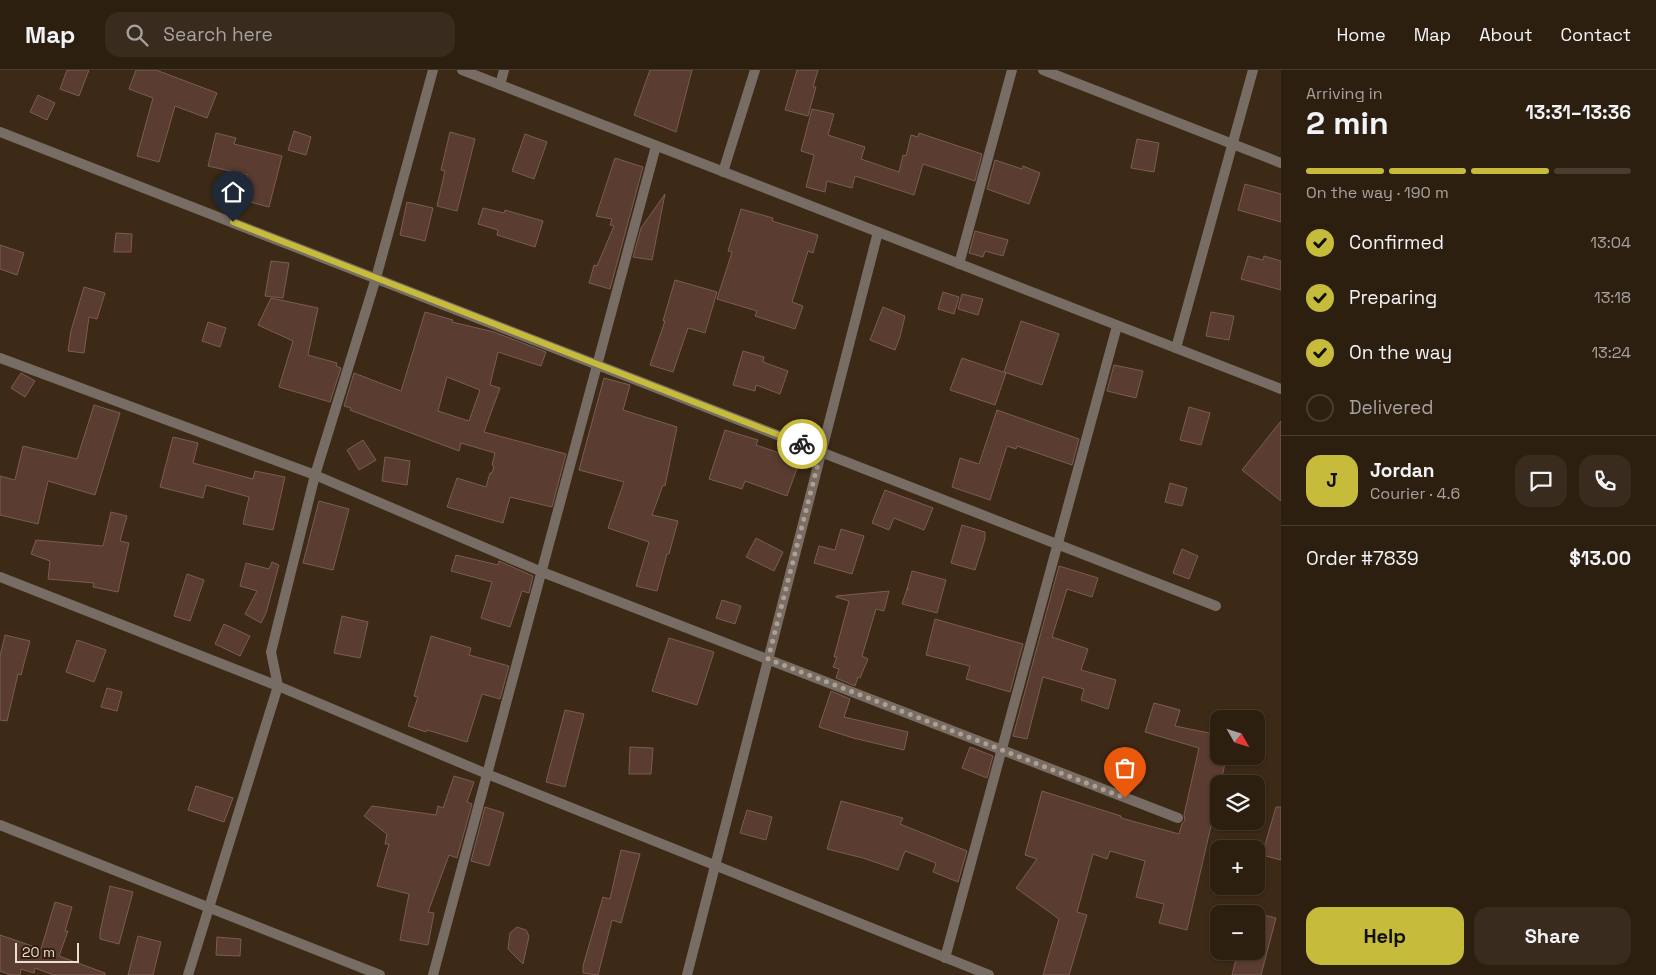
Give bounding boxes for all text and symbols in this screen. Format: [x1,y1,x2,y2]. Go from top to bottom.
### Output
search box [105,12,455,57]
text: Map [25,19,75,50]
icon: search [123,21,151,49]
text: Search here [163,22,273,47]
text: Home [1337,23,1386,46]
text: Map [1414,23,1451,46]
text: About [1479,23,1533,46]
text: Contact [1561,23,1631,46]
text: Arriving in [1306,83,1383,104]
text: 13:31–13:36 [1525,100,1631,125]
text: 2 min [1306,103,1389,143]
pin [212,171,254,222]
icon: home [219,178,247,206]
text: On the way · 190 m [1306,182,1449,203]
icon: check [1306,229,1334,257]
text: Confirmed [1349,230,1444,255]
text: 13:04 [1590,232,1631,253]
icon: check [1306,284,1334,312]
text: Preparing [1349,285,1437,310]
text: 13:18 [1594,287,1631,308]
icon: check [1306,339,1334,367]
text: On the way [1349,340,1452,365]
text: 13:24 [1591,342,1631,363]
text: Delivered [1349,395,1434,420]
courier [777,419,827,469]
icon: bike [788,430,816,458]
button: chat [1515,455,1567,507]
button: phone [1579,455,1631,507]
text: Jordan [1370,458,1435,483]
text: J [1326,468,1338,493]
text: Courier · 4.6 [1370,483,1460,504]
text: Order #7839 [1306,546,1419,571]
text: $13.00 [1569,546,1631,571]
north arrow [1210,710,1265,765]
map controls [1210,710,1265,960]
pin [1104,747,1146,798]
icon: bag [1111,754,1139,782]
button: layers [1210,775,1265,830]
button: + [1210,840,1265,895]
button: − [1210,905,1265,960]
button: Help [1306,907,1464,965]
button: Share [1474,907,1631,965]
scale bar [15,940,79,963]
text: 20 m [22,943,55,961]

